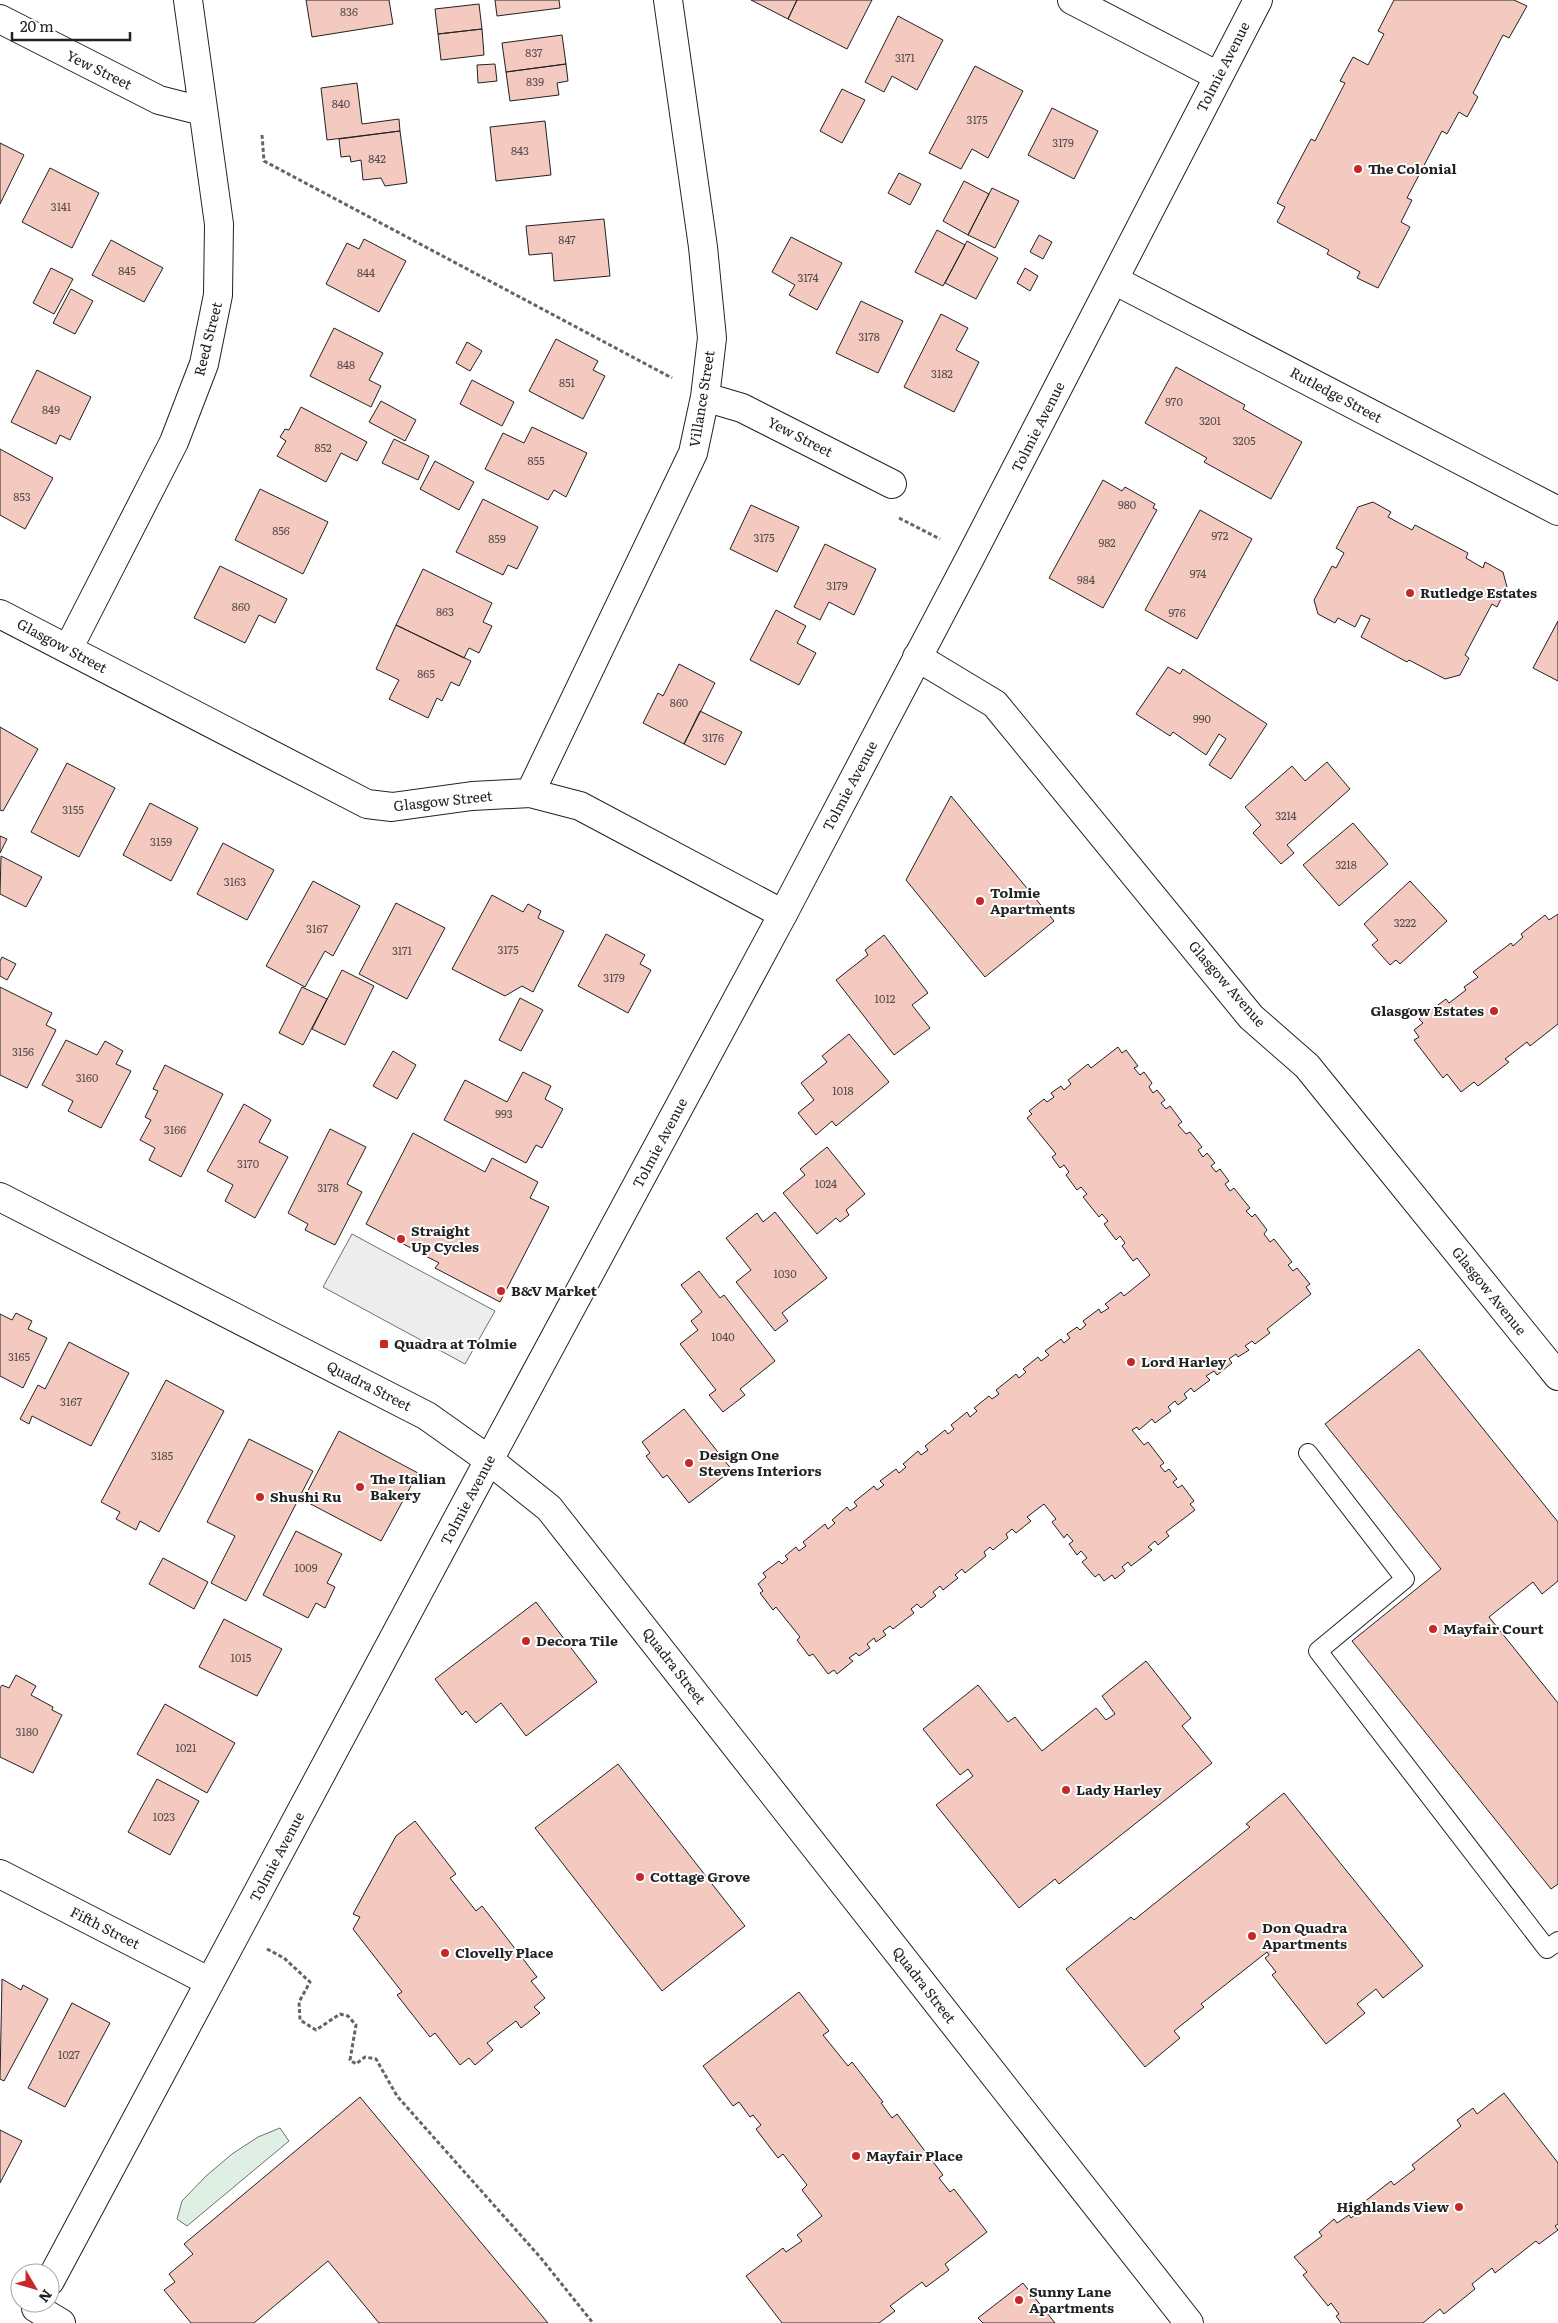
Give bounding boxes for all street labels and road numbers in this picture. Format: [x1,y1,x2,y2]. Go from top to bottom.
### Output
street label: Tolmie Avenue [1191,18,1254,115]
street label: Yew Street [63,45,136,94]
street label: Reed Street [188,299,226,378]
street label: Villance Street [683,349,719,449]
street label: Rutledge Street [1287,361,1386,427]
street label: Tolmie Avenue [1006,378,1069,475]
street label: Yew Street [764,411,837,461]
street label: Glasgow Street [14,613,111,677]
street label: Tolmie Avenue [817,737,881,834]
street label: Glasgow Street [392,785,494,815]
street label: Glasgow Avenue [1185,936,1271,1031]
street label: Tolmie Avenue [627,1094,691,1191]
street label: Glasgow Avenue [1448,1242,1532,1339]
street label: Quadra Street [324,1355,416,1415]
street label: Tolmie Avenue [435,1451,499,1548]
street label: Quadra Street [638,1623,711,1708]
street label: Tolmie Avenue [244,1808,308,1905]
street label: Fifth Street [67,1901,144,1953]
street label: Quadra Street [888,1942,961,2027]

